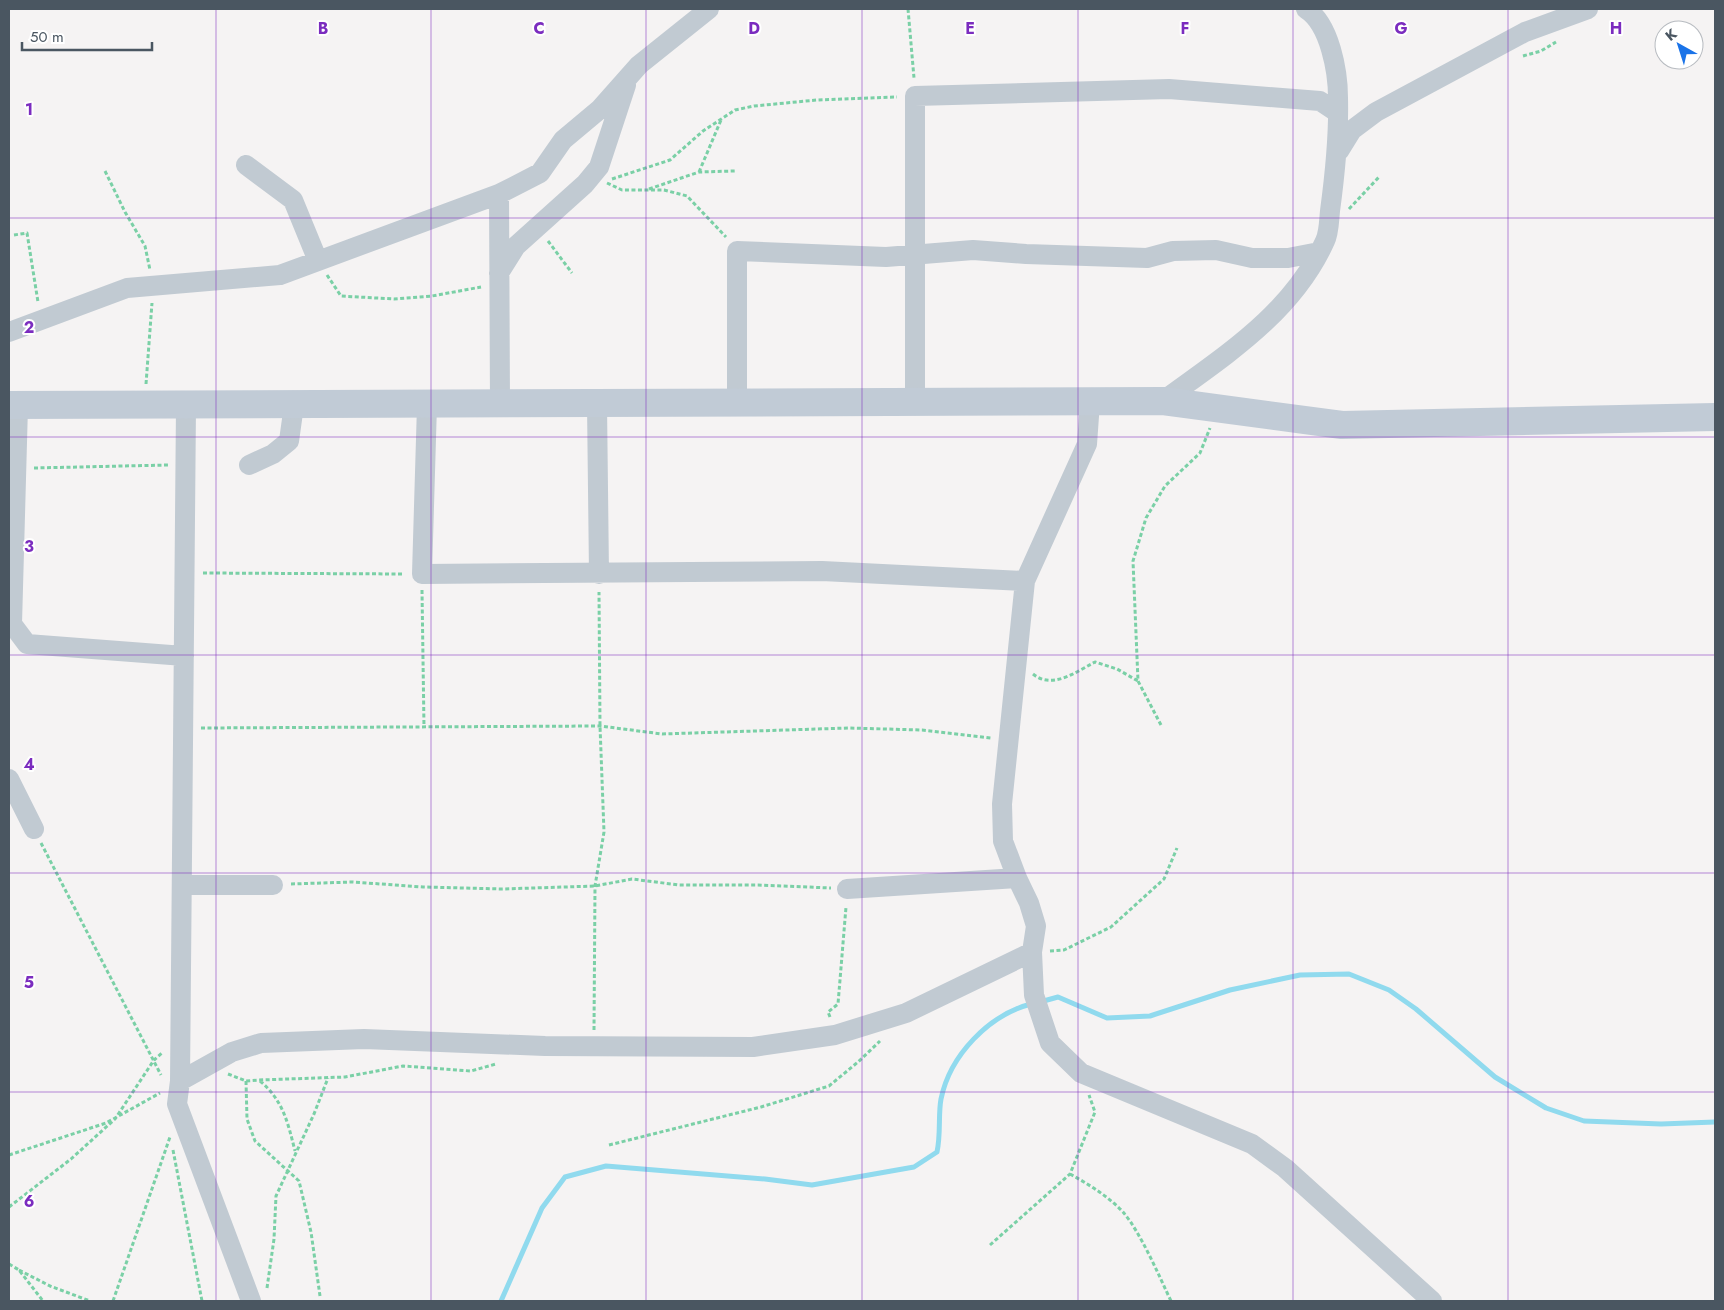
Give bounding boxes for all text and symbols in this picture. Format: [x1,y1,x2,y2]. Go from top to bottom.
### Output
text: B [318,17,328,40]
text: C [533,17,545,40]
text: D [748,17,760,40]
text: E [965,17,975,40]
text: F [1181,17,1189,40]
text: G [1394,17,1408,40]
text: H [1610,17,1622,40]
scale bar [22,20,152,52]
north arrow [1654,20,1704,70]
text: K [1661,24,1681,46]
text: 50 m [30,26,64,48]
text: 1 [25,98,33,121]
text: 2 [24,316,34,339]
text: 3 [24,535,34,558]
text: 4 [23,753,35,776]
text: 5 [24,971,34,994]
text: 6 [24,1190,34,1213]

